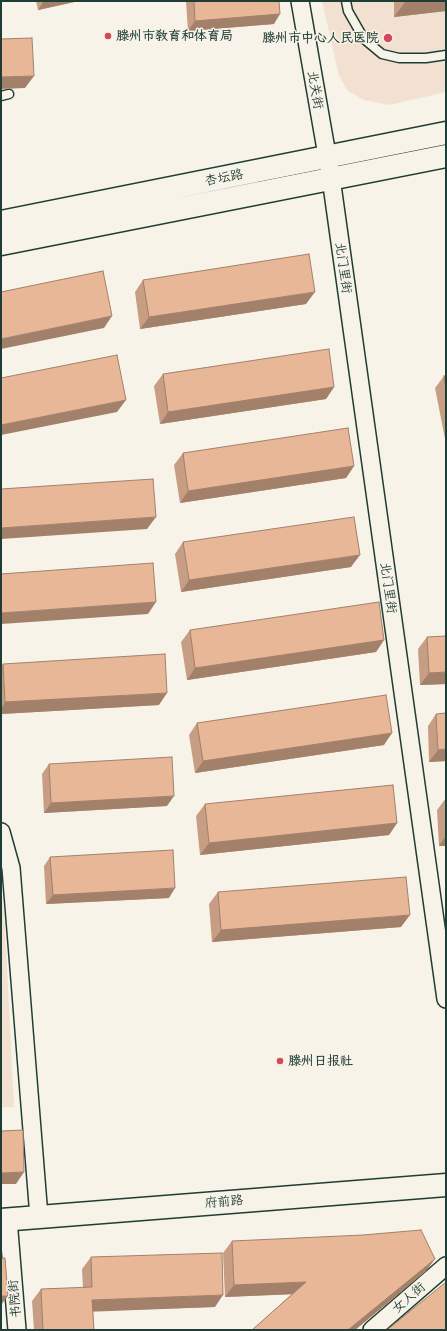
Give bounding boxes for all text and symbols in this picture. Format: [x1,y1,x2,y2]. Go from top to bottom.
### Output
place label: 滕州市教育和体育局 [116,28,233,44]
place label: 滕州市中心人民医院 [262,30,379,46]
marker: 滕州市教育和体育局 [103,31,113,41]
marker: 滕州市中心人民医院 [382,32,394,44]
street label: 北关街 [304,69,326,111]
street label: 杏坛路 [203,167,245,189]
street label: 北门里街 [332,241,354,295]
street label: 北门里街 [377,561,399,615]
place label: 滕州日报社 [288,1053,353,1069]
marker: 滕州日报社 [275,1056,285,1066]
street label: 府前路 [204,1193,244,1211]
street label: 书院街 [6,1279,24,1319]
street label: 女人街 [389,1279,429,1317]

